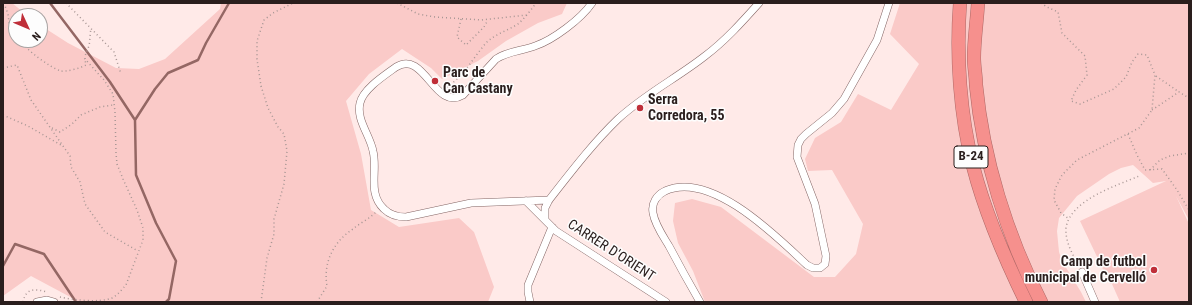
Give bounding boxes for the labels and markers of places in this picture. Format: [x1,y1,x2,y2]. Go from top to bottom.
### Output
place label: Parc de Can Castany [443,65,513,98]
marker: Parc de Can Castany [430,76,440,86]
place label: Serra Corredora, 55 [648,92,725,124]
marker: Serra Corredora, 55 [635,103,645,113]
place label: Camp de futbol municipal de Cervelló [1025,254,1146,286]
marker: Camp de futbol municipal de Cervelló [1149,265,1159,275]

